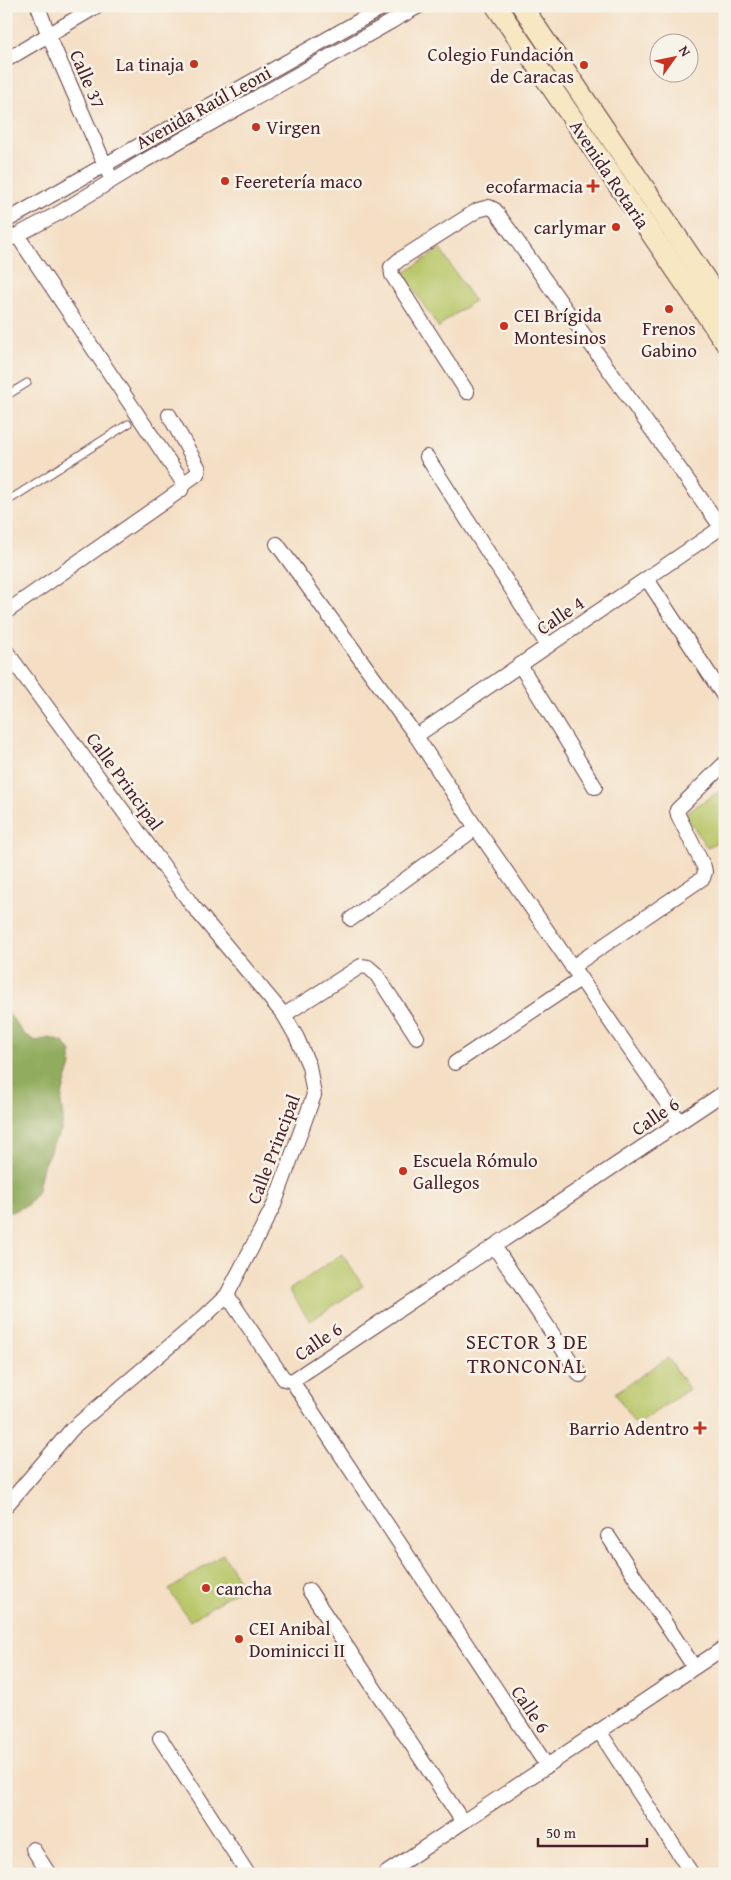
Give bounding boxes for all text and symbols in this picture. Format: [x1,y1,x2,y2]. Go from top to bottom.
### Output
north arrow [648,32,698,82]
place label: Colegio Fundación de Caracas [428,40,574,90]
text: N [674,42,696,61]
street label: Calle 37 [63,45,113,113]
place label: La tinaja [116,50,184,78]
street label: Avenida Raúl Leoni [130,58,276,156]
marker: La tinaja [188,58,200,70]
marker: Colegio Fundación de Caracas [578,59,590,71]
place label: Virgen [266,113,321,141]
street label: Avenida Rotaria [563,114,657,234]
marker: Virgen [250,121,262,133]
place label: Feeretería maco [235,167,362,195]
place label: ecofarmacia [486,172,583,200]
marker: Feeretería maco [219,175,231,187]
marker: ecofarmacia [587,180,599,192]
place label: carlymar [534,213,606,241]
marker: carlymar [610,221,622,233]
place label: CEI Brígida Montesinos [514,301,606,351]
marker: Frenos Gabino [663,303,675,315]
place label: Frenos Gabino [641,314,697,364]
marker: CEI Brígida Montesinos [498,320,510,332]
street label: Calle 4 [531,589,589,641]
street label: Calle Principal [80,726,170,836]
street label: Calle Principal [239,1090,307,1208]
street label: Calle 6 [626,1090,684,1142]
place label: Escuela Rómulo Gallegos [413,1146,538,1196]
marker: Escuela Rómulo Gallegos [397,1165,409,1177]
street label: Calle 6 [289,1315,347,1367]
district label: SECTOR 3 DE TRONCONAL [466,1326,588,1381]
place label: Barrio Adentro [569,1414,689,1442]
marker: Barrio Adentro [693,1421,707,1435]
place label: cancha [216,1574,272,1602]
marker: cancha [200,1582,212,1594]
place label: CEI Anibal Dominicci II [249,1614,345,1664]
marker: CEI Anibal Dominicci II [233,1633,245,1645]
street label: Calle 6 [505,1680,557,1738]
scale bar [538,1815,647,1847]
text: 50 m [546,1822,577,1843]

